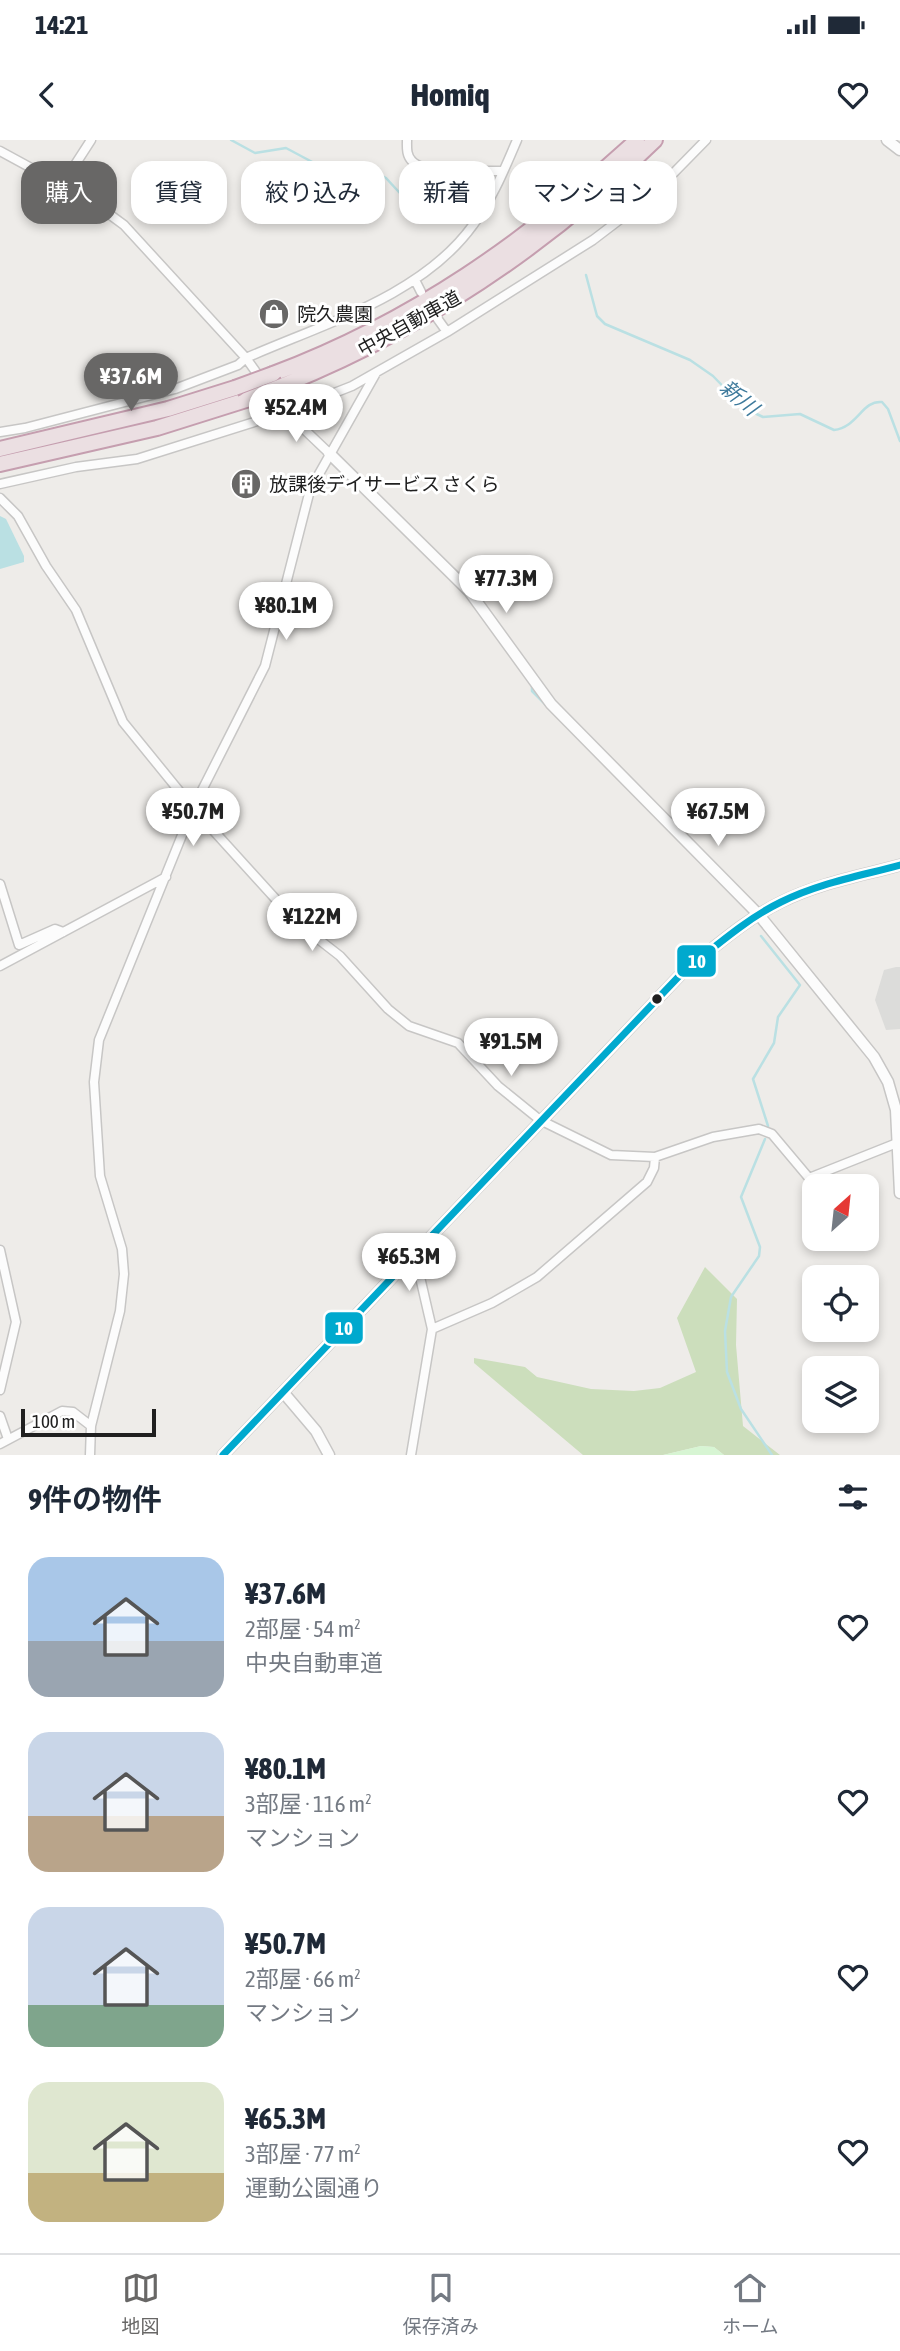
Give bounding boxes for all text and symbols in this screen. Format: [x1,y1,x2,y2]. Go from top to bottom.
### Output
text: 14:21 [35,10,89,40]
icon: back [28,76,66,114]
text: Homiq [410,76,490,113]
icon: heart [834,76,872,114]
chip: 購入 [21,161,117,224]
chip: 賃貸 [131,161,227,224]
chip: 絞り込み [241,161,385,224]
chip: 新着 [399,161,495,224]
chip: マンション [509,161,677,224]
street label: 中央自動車道 [354,286,464,360]
shop icon: 院久農園 [257,297,291,331]
place label: 院久農園 [297,303,373,325]
pin: ¥37.6M [74,354,188,413]
text: ¥37.6M [100,363,162,389]
water label: 新川 [716,375,765,421]
pin: ¥52.4M [239,384,353,444]
text: ¥52.4M [265,394,327,420]
building icon: 放課後デイサービス さくら [229,467,263,501]
place label: 放課後デイサービス さくら [269,473,500,495]
pin: ¥77.3M [449,556,563,615]
text: ¥77.3M [475,565,537,591]
pin: ¥80.1M [229,582,343,642]
text: ¥80.1M [255,592,317,618]
pin: ¥50.7M [136,788,250,848]
pin: ¥67.5M [661,788,775,848]
text: ¥50.7M [162,798,224,824]
text: ¥67.5M [687,798,749,824]
pin: ¥122M [263,894,361,953]
text: ¥122M [283,903,341,929]
line badge: 10 [676,944,717,978]
text: 10 [688,950,706,972]
unlabelled marker [650,992,664,1006]
pin: ¥91.5M [454,1018,568,1078]
text: ¥91.5M [480,1028,542,1054]
north arrow [802,1174,878,1251]
map controls [802,1174,879,1433]
pin: ¥65.3M [352,1234,466,1293]
text: ¥65.3M [378,1243,440,1269]
button: locate [802,1265,879,1342]
line badge: 10 [324,1311,364,1345]
text: 10 [335,1317,353,1339]
button: layers [802,1356,879,1433]
scale bar [21,1406,156,1438]
text: 100 m [32,1410,75,1432]
icon: filters [834,1478,872,1516]
text: 9件の物件 [28,1482,162,1516]
text: ¥37.6M [245,1576,326,1610]
icon: home [84,1585,168,1669]
icon: heart [834,1608,872,1646]
text: 2部屋 · 54 m² [245,1616,361,1642]
text: 中央自動車道 [245,1650,383,1676]
text: ¥80.1M [245,1751,326,1785]
icon: home [84,1760,168,1844]
icon: heart [834,1783,872,1821]
text: 3部屋 · 116 m² [245,1791,372,1817]
text: マンション [245,1825,360,1851]
text: ¥50.7M [245,1926,326,1960]
icon: home [84,1935,168,2019]
icon: heart [834,1958,872,1996]
text: 2部屋 · 66 m² [245,1966,361,1992]
text: マンション [245,2000,360,2026]
text: ¥65.3M [245,2101,326,2135]
icon: home [84,2110,168,2194]
icon: heart [834,2133,872,2171]
text: 3部屋 · 77 m² [245,2141,361,2167]
text: 運動公園通り [245,2175,383,2201]
tab: 地図 [122,2269,160,2338]
tab: 保存済み [403,2269,479,2338]
tab: ホーム [722,2269,778,2338]

